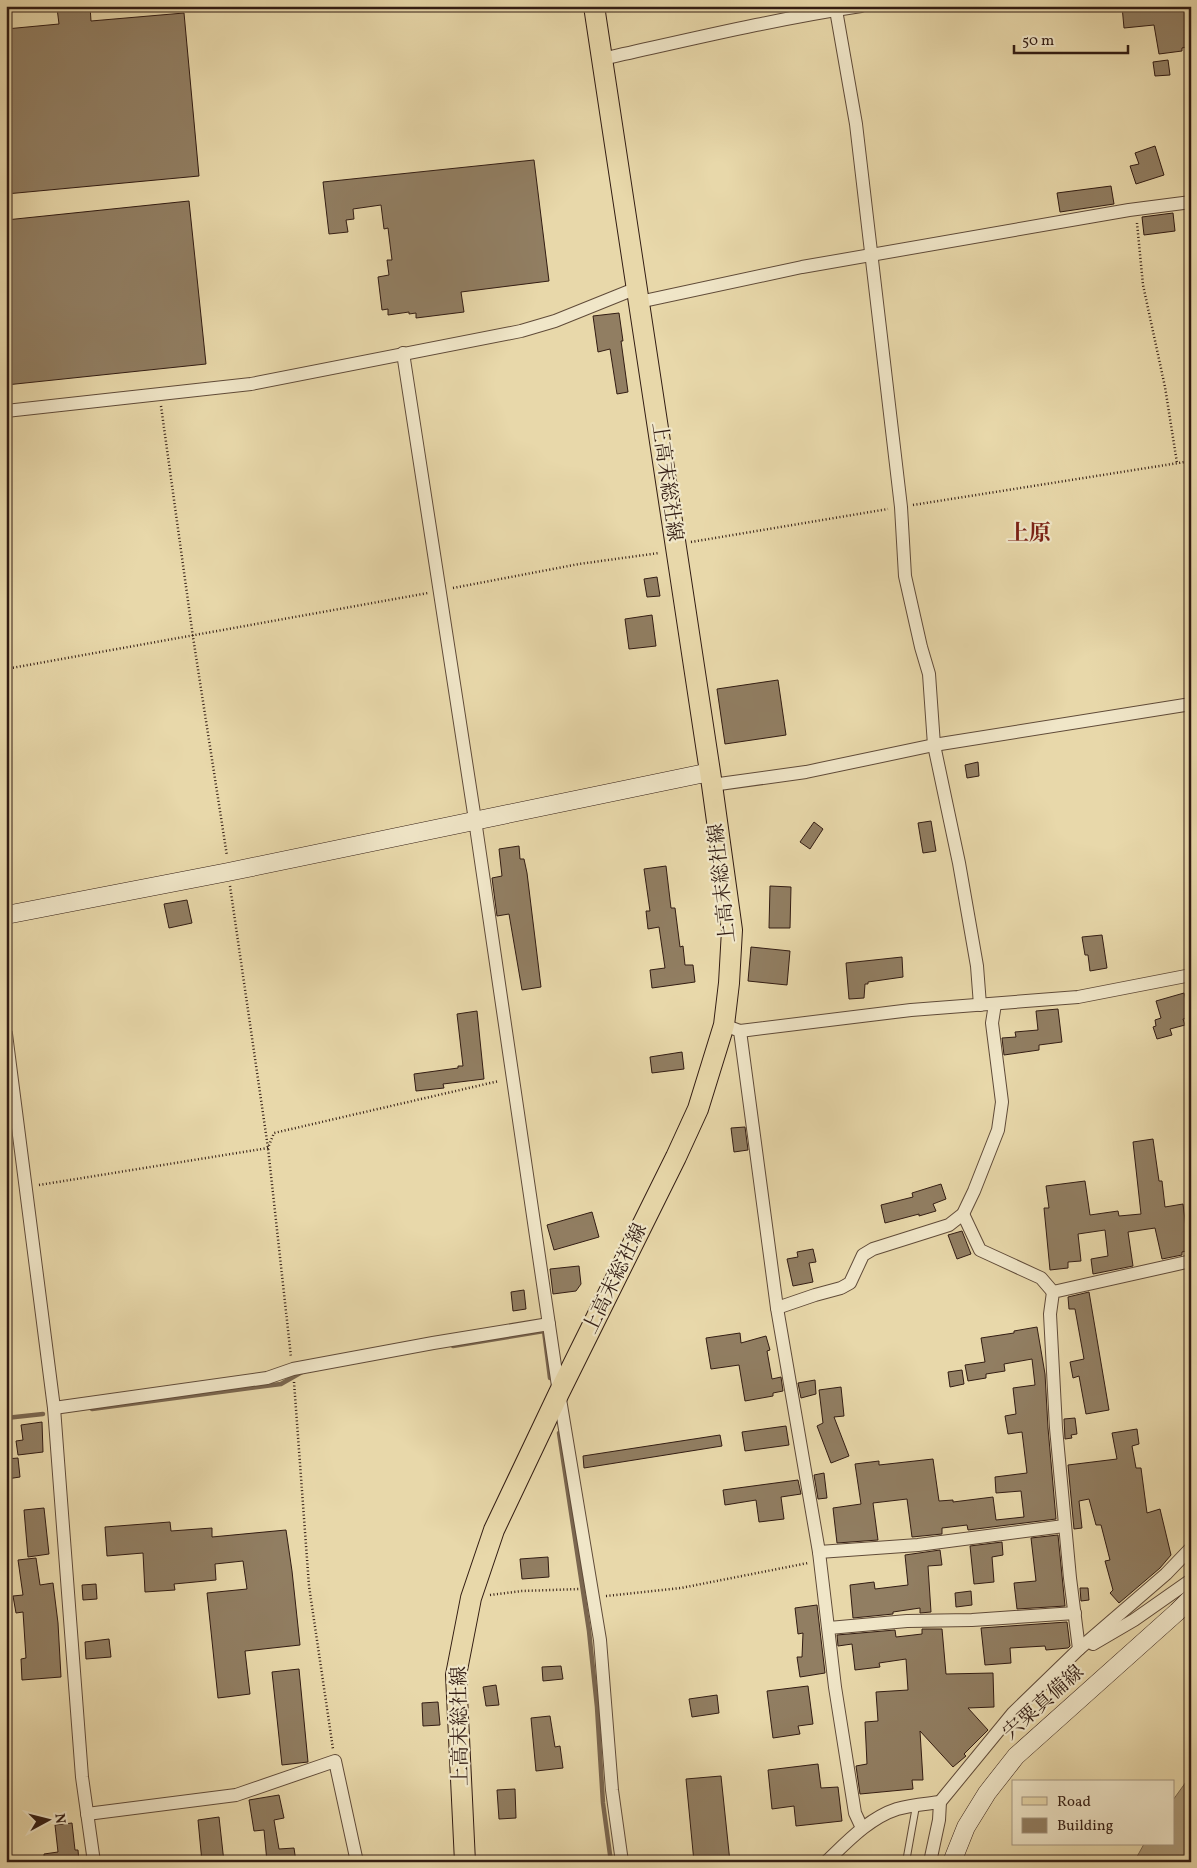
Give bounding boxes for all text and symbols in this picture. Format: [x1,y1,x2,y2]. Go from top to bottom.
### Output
scale bar [1014,22,1128,54]
text: 50 m [1022,31,1054,52]
street label: 上高末総社線 [644,421,688,543]
district label: 上原 [1007,519,1051,550]
street label: 上高末総社線 [703,822,743,944]
street label: 上高末総社線 [577,1219,655,1339]
street label: 宍粟真備線 [997,1659,1091,1747]
street label: 上高末総社線 [446,1666,476,1786]
legend [1012,1780,1174,1846]
text: Road [1057,1792,1091,1813]
north arrow [22,1796,72,1846]
text: N [49,1812,69,1825]
text: Building [1057,1816,1114,1837]

